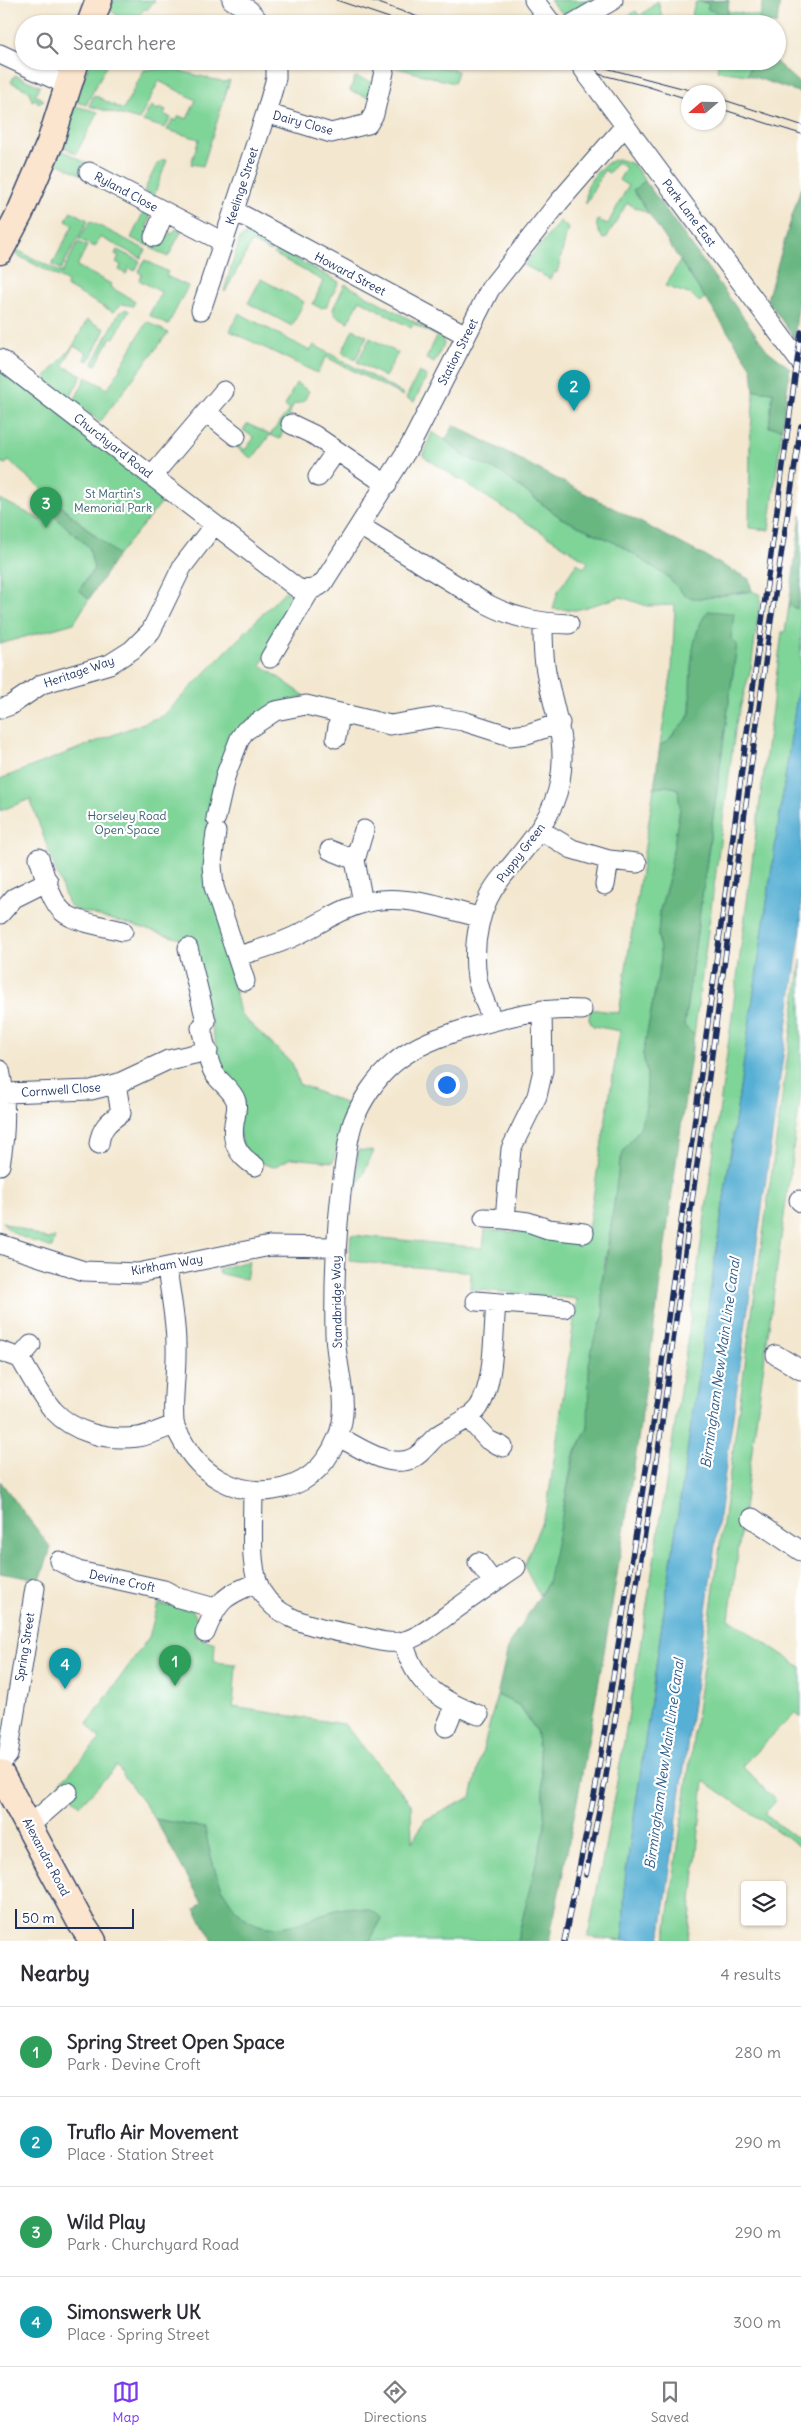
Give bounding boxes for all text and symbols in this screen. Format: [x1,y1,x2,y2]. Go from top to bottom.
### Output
search box [15,15,786,70]
icon: search [33,29,61,57]
text: Search here [73,31,176,55]
north arrow [681,85,726,130]
street label: Dairy Close [271,107,335,138]
street label: Keelinge Street [222,145,261,226]
street label: Ryland Close [92,168,161,215]
street label: Park Lane East [659,176,720,249]
street label: Howard Street [312,249,388,299]
street label: Station Street [434,316,481,388]
pin: 2 [558,370,590,411]
street label: Churchyard Road [71,410,156,481]
park label: St Martin's Memorial Park [74,486,152,515]
pin: 3 [30,487,62,528]
street label: Heritage Way [42,652,116,691]
park label: Horseley Road Open Space [87,808,167,837]
street label: Puppy Green [493,820,548,885]
your location [434,1072,460,1098]
street label: Cornwell Close [21,1079,101,1100]
street label: Kirkham Way [130,1251,204,1278]
street label: Standbridge Way [328,1255,345,1349]
water label: Birmingham New Main Line Canal [696,1255,744,1469]
street label: Devine Croft [88,1566,156,1595]
street label: Spring Street [12,1611,37,1682]
pin: 1 [159,1645,191,1686]
pin: 4 [49,1648,81,1689]
water label: Birmingham New Main Line Canal [640,1656,688,1870]
street label: Alexandra Road [20,1815,73,1898]
map controls [741,1881,786,1926]
button: layers [741,1881,786,1926]
scale bar [15,1906,134,1929]
text: 50 m [22,1909,55,1927]
text: Nearby [20,1960,90,1987]
text: 4 results [720,1964,781,1984]
text: Spring Street Open Space [67,2030,285,2054]
text: 1 [33,2042,39,2062]
text: 280 m [735,2042,781,2062]
text: Park · Devine Croft [67,2054,201,2074]
text: Truflo Air Movement [67,2120,238,2144]
text: 2 [32,2132,40,2152]
text: 290 m [735,2132,781,2152]
text: Place · Station Street [67,2144,214,2164]
text: Wild Play [67,2210,146,2234]
text: 3 [31,2222,41,2242]
text: 290 m [735,2222,781,2242]
text: Park · Churchyard Road [67,2234,239,2254]
text: Simonswerk UK [67,2300,201,2324]
text: 4 [31,2312,41,2332]
text: 300 m [733,2312,781,2332]
text: Place · Spring Street [67,2324,210,2344]
tab: Map [112,2378,140,2426]
tab: Directions [364,2378,427,2426]
tab: Saved [651,2378,689,2426]

